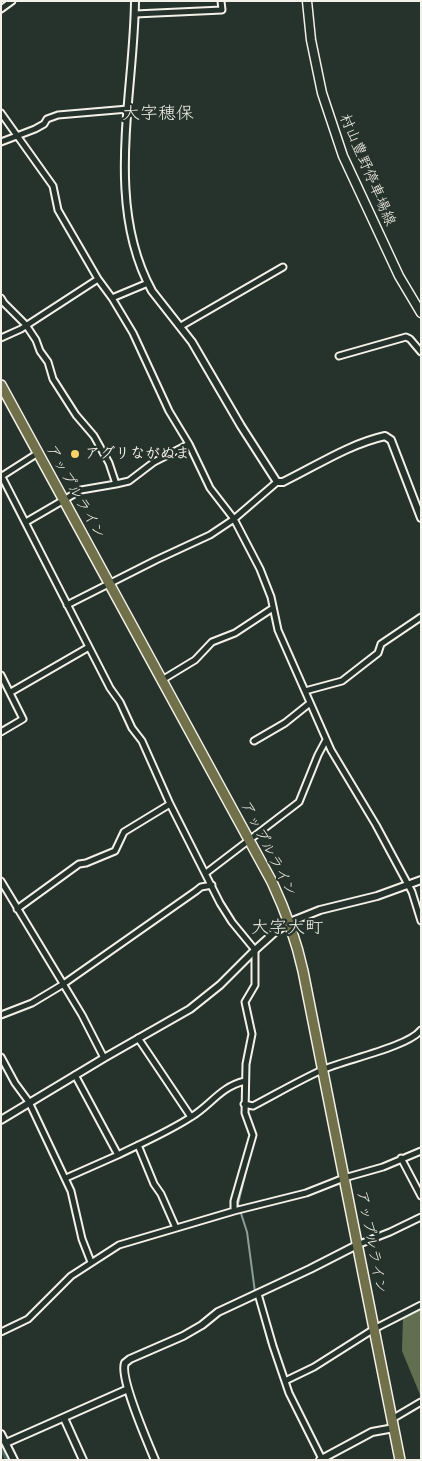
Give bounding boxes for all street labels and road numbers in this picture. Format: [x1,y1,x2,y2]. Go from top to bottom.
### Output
street label: 村山豊野停車場線 [335,111,399,229]
street label: アップルライン [42,442,108,542]
street label: アップルライン [236,798,300,900]
street label: アップルライン [352,1189,390,1295]

